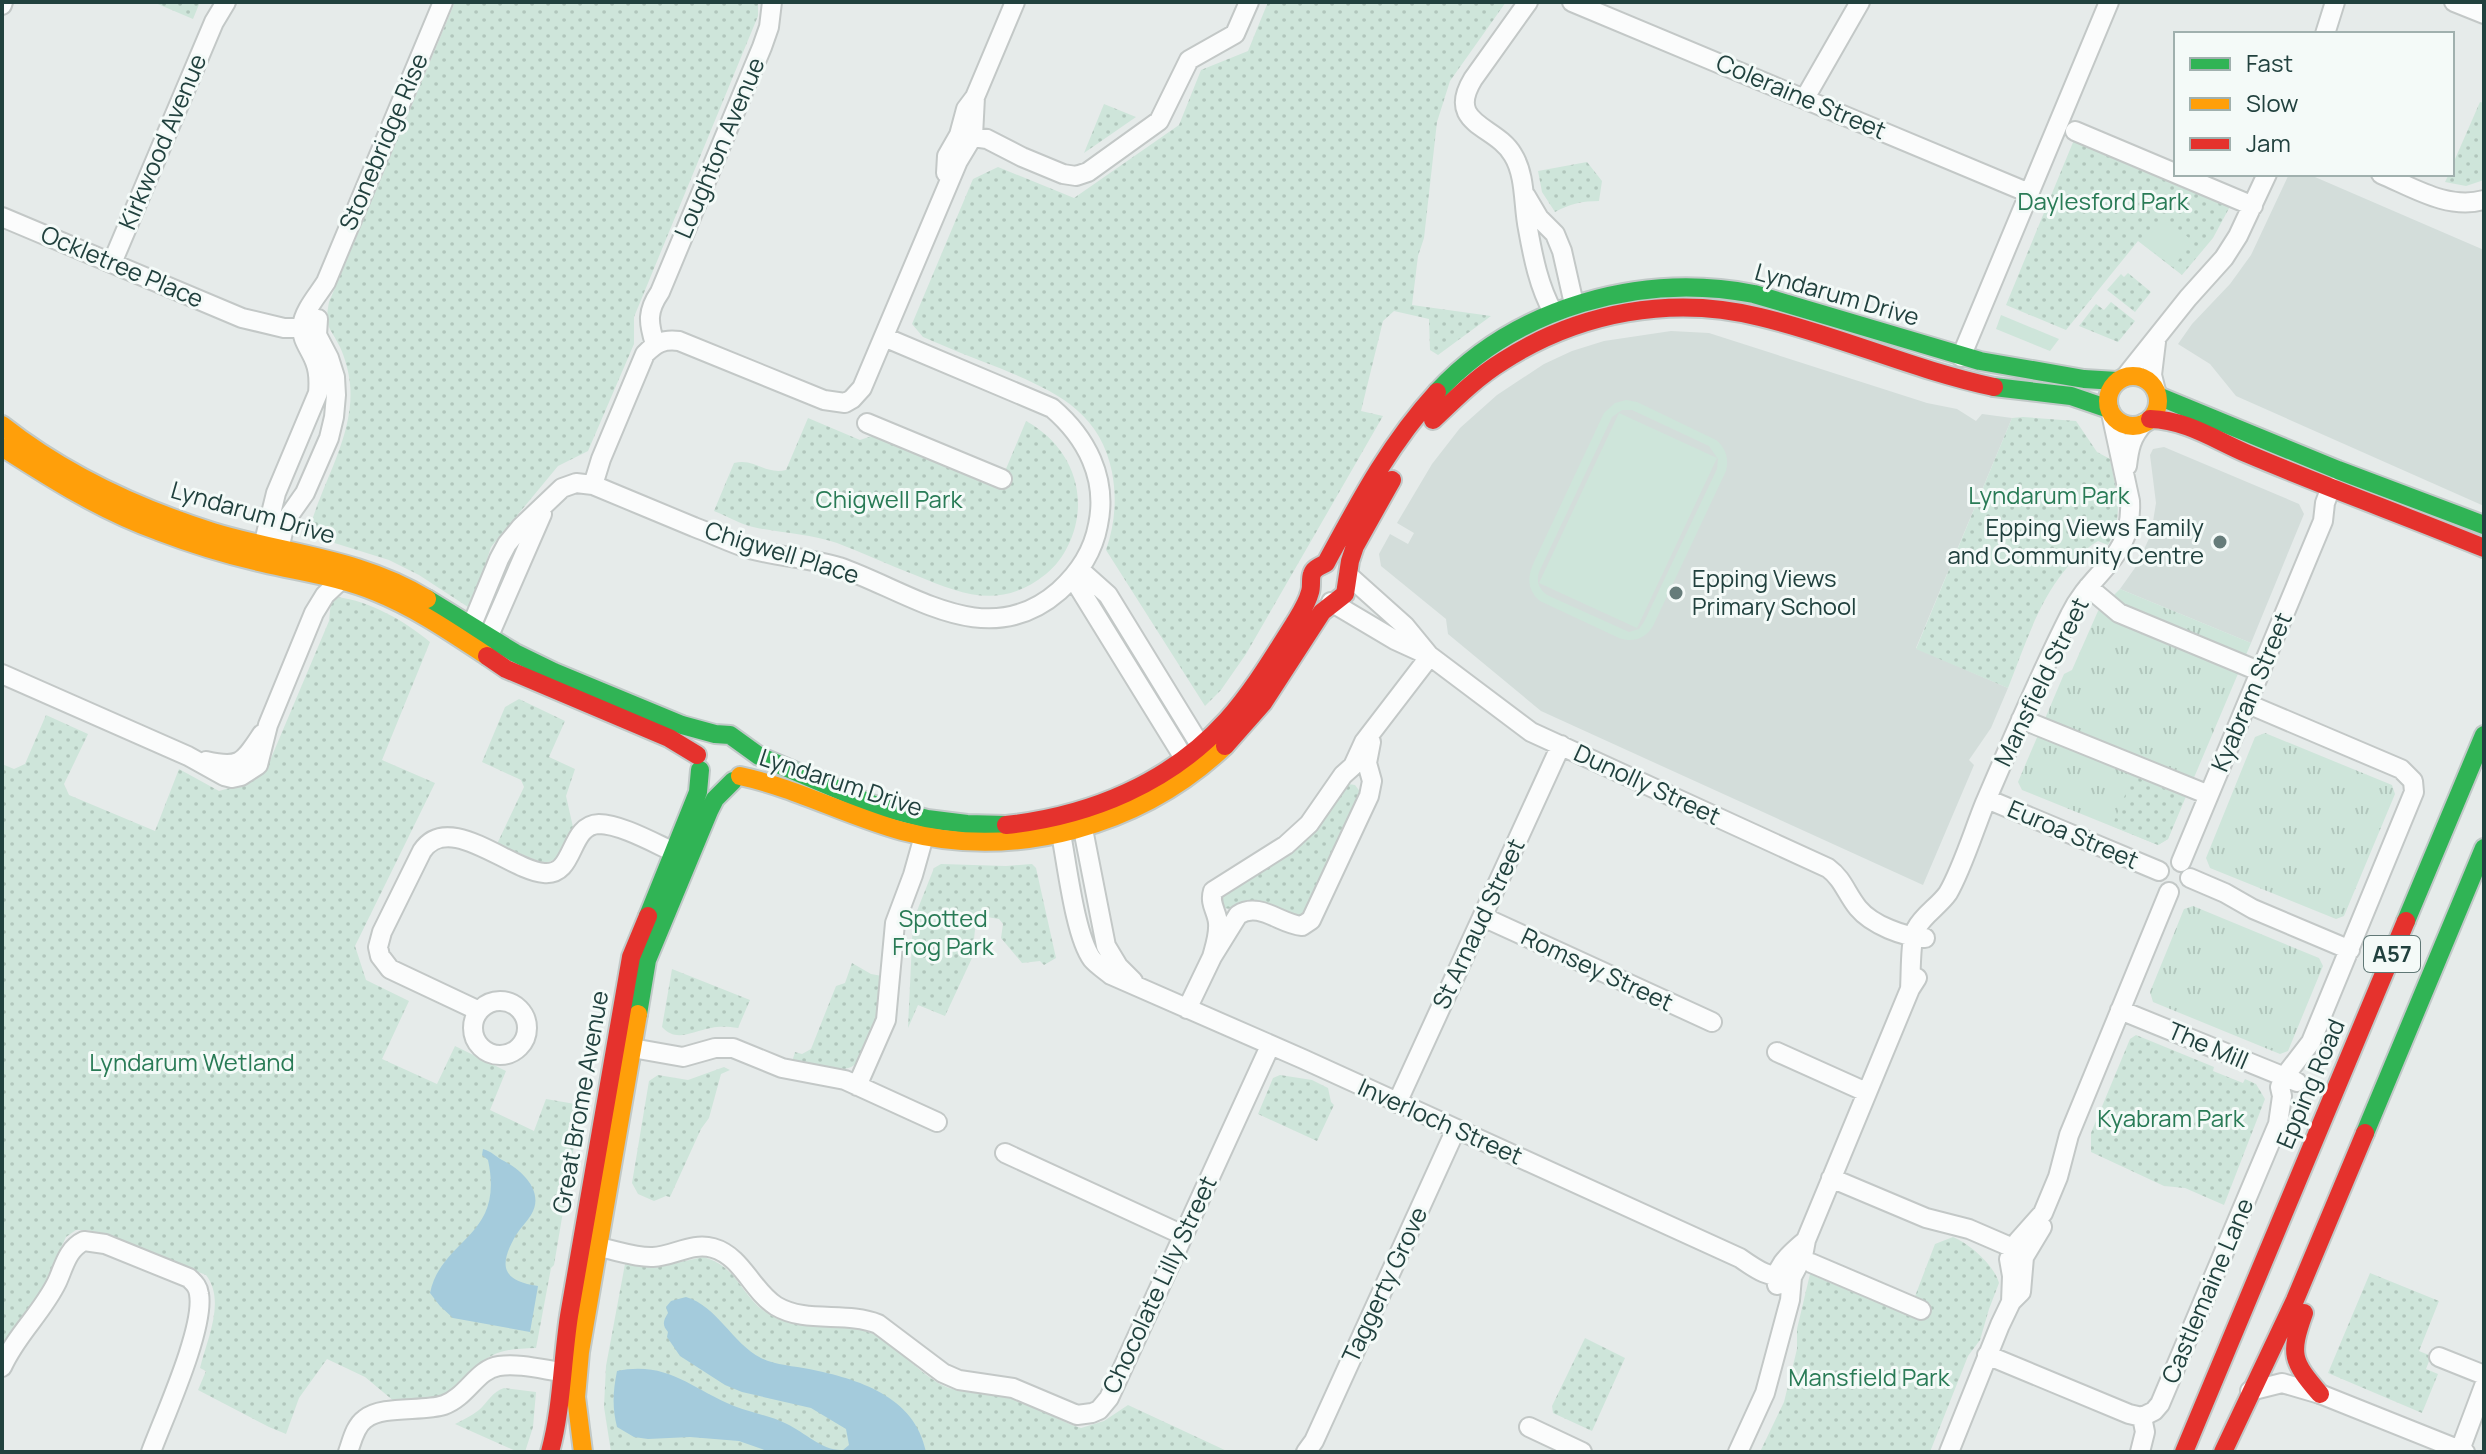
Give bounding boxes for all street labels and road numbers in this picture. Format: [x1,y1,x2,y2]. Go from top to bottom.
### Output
street label: Coleraine Street [1712,45,1892,146]
street label: Kirkwood Avenue [110,48,214,234]
street label: Stonebridge Rise [330,48,435,235]
street label: Loughton Avenue [666,52,772,243]
street label: Ockletree Place [36,217,209,315]
street label: Lyndarum Drive [1751,254,1923,333]
street label: Lyndarum Drive [167,472,339,551]
street label: Chigwell Place [701,512,864,591]
street label: Mansfield Street [1985,591,2096,771]
street label: Kyabram Street [2202,607,2299,776]
street label: Dunolly Street [1569,735,1726,832]
street label: Lyndarum Drive [756,740,927,823]
street label: Euroa Street [2003,791,2144,876]
street label: St Arnaud Street [1424,833,1532,1014]
street label: Romsey Street [1516,919,1679,1018]
road number: A57 [2364,936,2420,972]
street label: Great Brome Avenue [544,988,615,1216]
street label: The Mill [2163,1013,2254,1076]
street label: Epping Road [2267,1014,2352,1153]
street label: Inverloch Street [1353,1070,1528,1172]
street label: Chocolate Lilly Street [1094,1170,1224,1399]
street label: Castlemaine Lane [2153,1193,2261,1388]
street label: Taggerty Grove [1333,1201,1434,1368]

